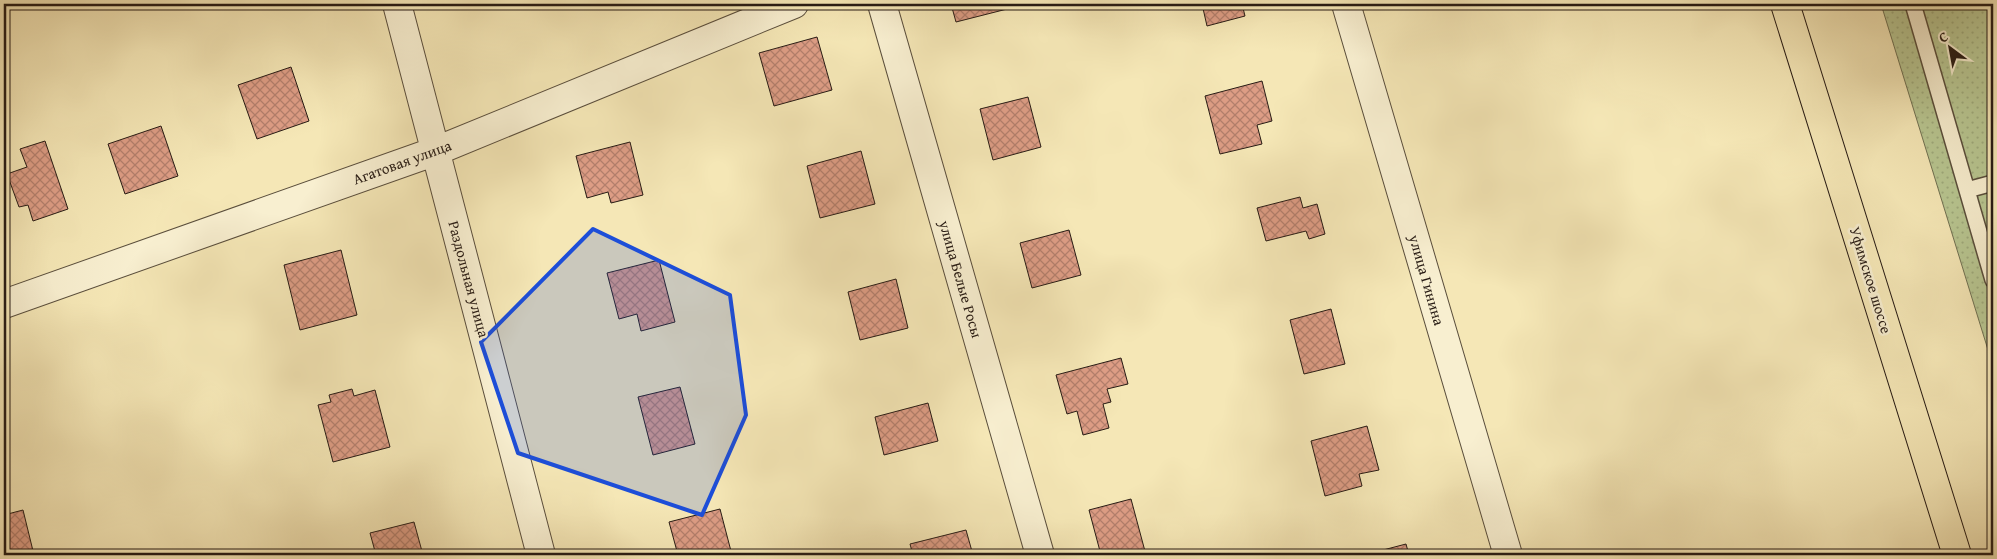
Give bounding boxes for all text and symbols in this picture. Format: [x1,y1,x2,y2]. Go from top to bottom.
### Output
north arrow [1924,22,1974,72]
text: С [1934,26,1952,48]
street label: Агатовая улица [350,134,455,190]
street label: улица Белые Росы [934,217,988,341]
street label: Раздольная улица [443,218,495,341]
street label: Уфимское шоссе [1845,224,1897,336]
street label: улица Гинина [1404,231,1450,329]

